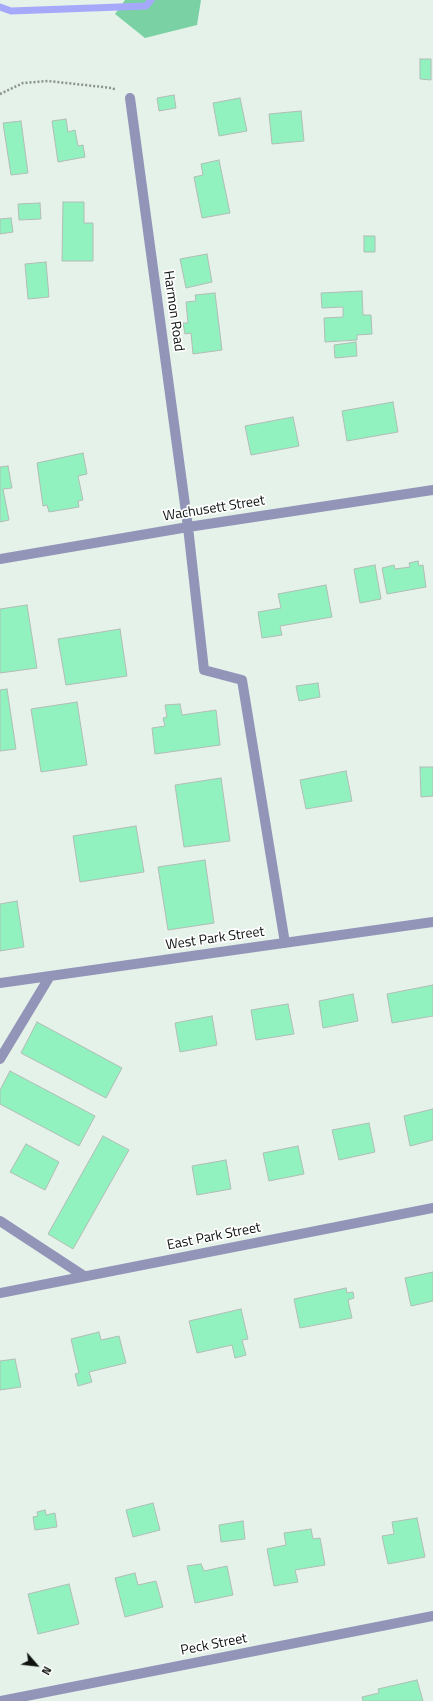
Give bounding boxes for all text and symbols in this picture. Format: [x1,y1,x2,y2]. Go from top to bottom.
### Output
street label: Harmon Road [159,270,187,352]
street label: Wachusett Street [162,493,266,525]
street label: West Park Street [164,924,266,954]
street label: East Park Street [166,1220,262,1254]
street label: Peck Street [179,1630,249,1660]
north arrow [16,1645,56,1685]
text: N [38,1664,55,1678]

